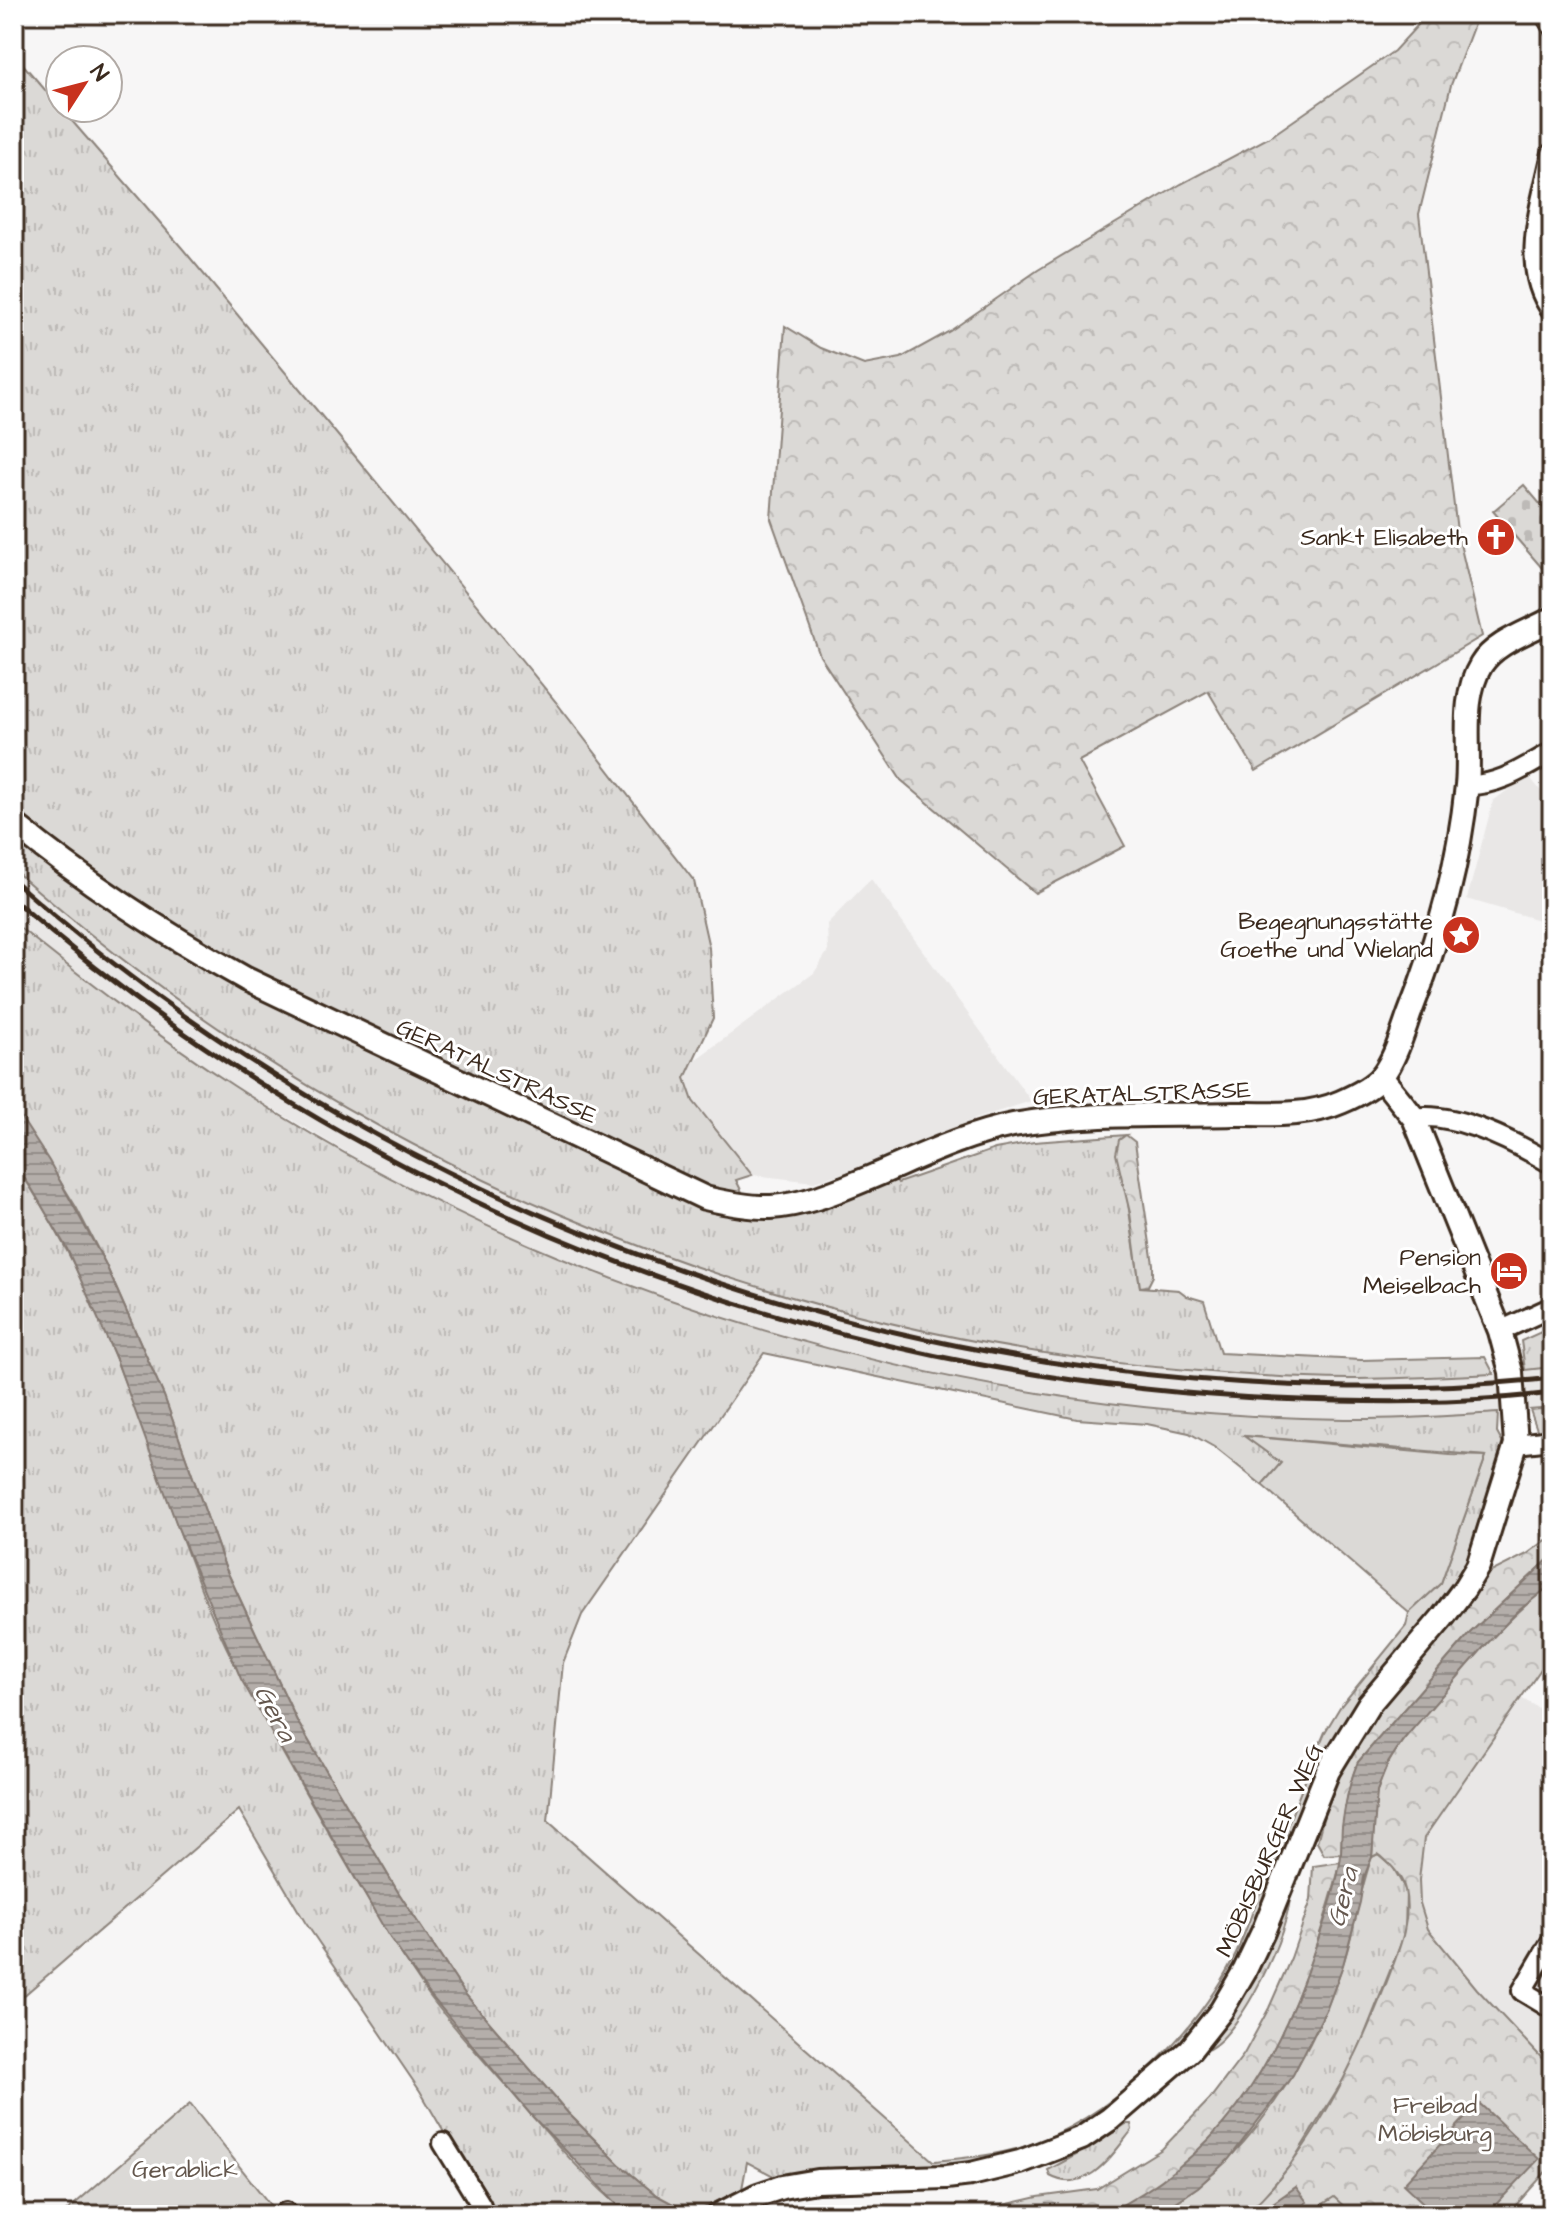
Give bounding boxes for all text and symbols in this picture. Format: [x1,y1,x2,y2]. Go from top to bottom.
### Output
north arrow [44,44,124,124]
text: N [82,58,116,88]
church icon: Sankt Elisabeth [1475,516,1517,558]
place label: Sankt Elisabeth [1300,521,1468,555]
place label: Begegnungsstätte Goethe und Wieland [1220,905,1433,967]
place icon: Begegnungsstätte Goethe und Wieland [1440,914,1482,956]
street label: GERATALSTRASSE [391,1010,603,1133]
street label: GERATALSTRASSE [1032,1073,1252,1115]
place label: Pension Meiselbach [1363,1241,1481,1303]
hotel icon: Pension Meiselbach [1488,1250,1530,1292]
water label: Gera [245,1679,306,1750]
street label: MÖBISBURGER WEG [1207,1738,1333,1963]
water label: Gera [1318,1862,1368,1931]
park label: Freibad Möbisburg [1378,2089,1492,2152]
park label: Gerablick [132,2153,238,2187]

